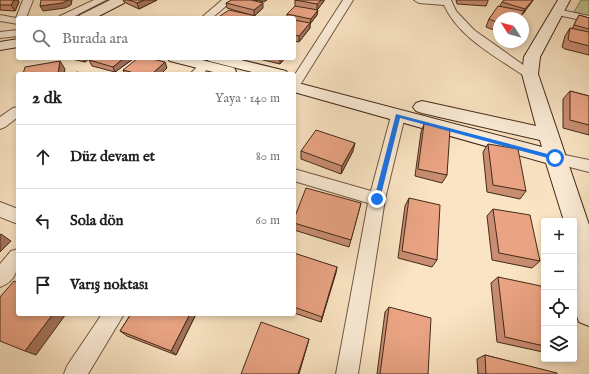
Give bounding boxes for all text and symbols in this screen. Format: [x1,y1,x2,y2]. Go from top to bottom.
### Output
north arrow [493,12,529,48]
search box [16,16,296,60]
icon: search [30,27,52,49]
text: Burada ara [62,29,128,48]
text: 2 dk [32,88,62,109]
text: Yaya · 140 m [215,90,280,107]
icon: ahead [32,146,54,168]
text: Düz devam et [70,147,155,166]
text: 80 m [256,148,280,165]
route start [546,149,564,167]
route end [368,190,386,208]
icon: left [32,210,54,232]
text: Sola dön [70,211,124,230]
text: 60 m [255,212,280,229]
map controls [541,218,577,362]
button: + [541,218,577,254]
button: − [541,254,577,290]
icon: arrive [32,274,54,296]
text: Varış noktası [70,275,148,294]
button: locate [541,290,577,326]
button: layers [541,326,577,362]

